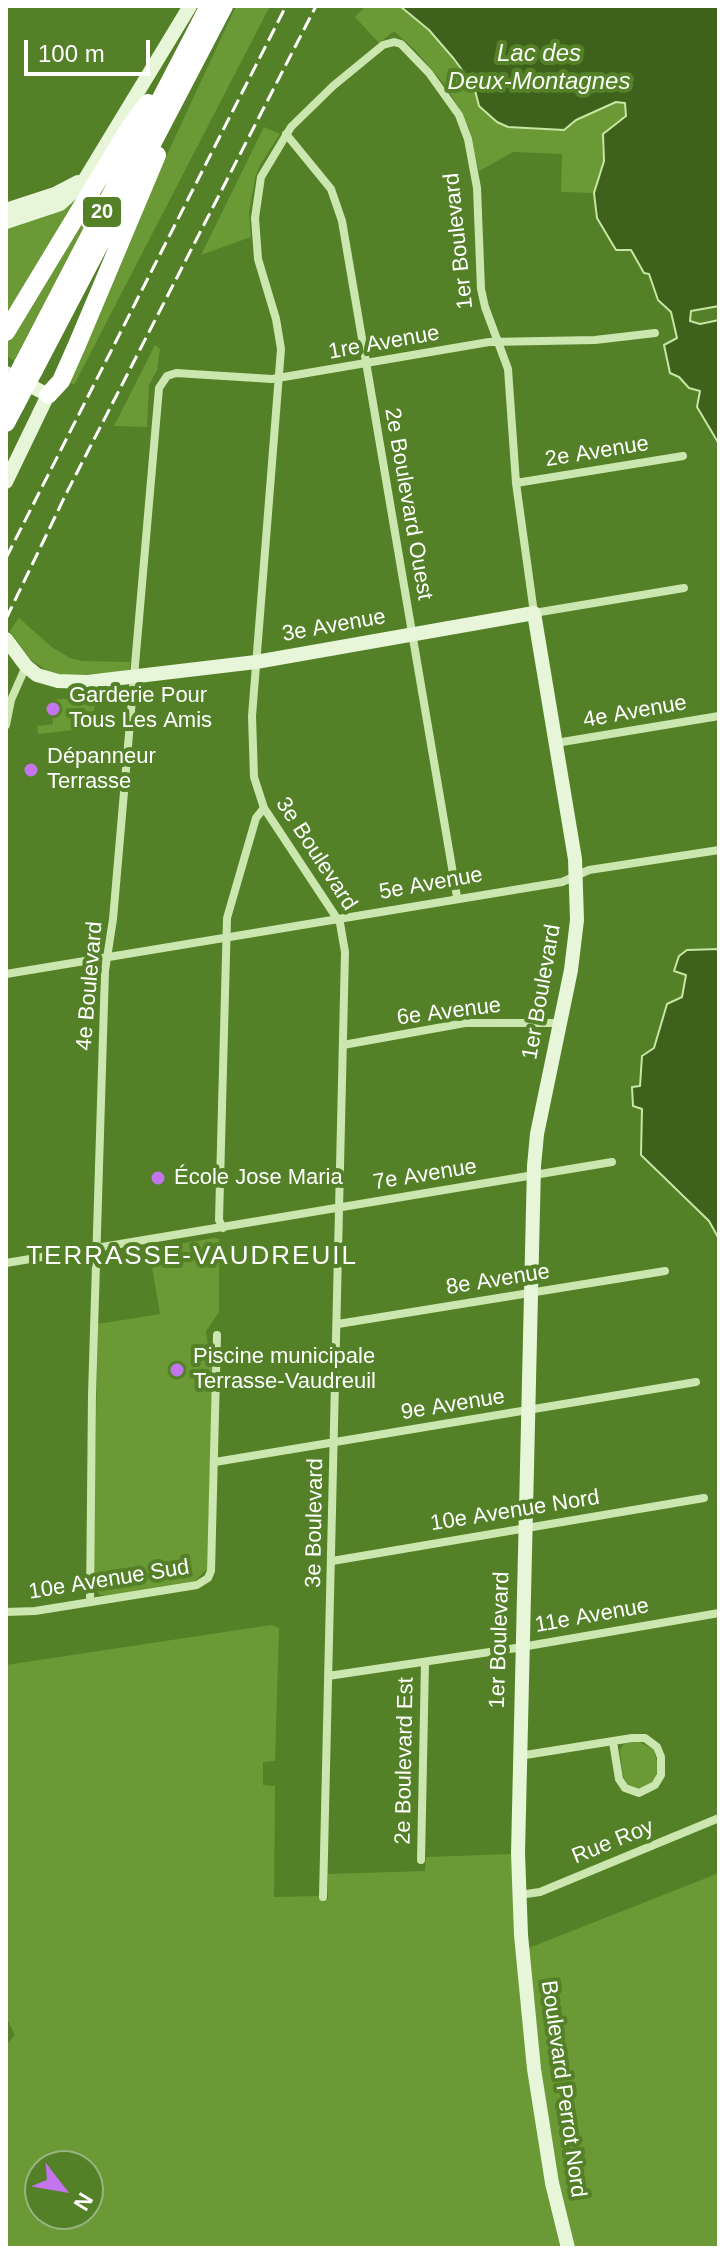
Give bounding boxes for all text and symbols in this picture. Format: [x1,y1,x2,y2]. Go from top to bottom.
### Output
scale bar [28,24,154,74]
text: 100 m [38,40,105,67]
water label: Lac des Deux-Montagnes [448,40,630,96]
street label: 1er Boulevard [439,172,479,310]
road number: 20 [82,196,122,228]
street label: 1re Avenue [326,320,442,366]
street label: 2e Boulevard Ouest [378,406,438,602]
street label: 2e Avenue [543,431,651,473]
street label: 3e Avenue [280,604,388,648]
place label: Garderie Pour Tous Les Amis [69,683,212,734]
street label: 4e Avenue [581,690,689,734]
marker: Garderie Pour Tous Les Amis [44,700,62,718]
place label: Dépanneur Terrasse [47,744,156,796]
marker: Dépanneur Terrasse [22,761,40,779]
street label: 3e Boulevard [270,792,362,916]
street label: 5e Avenue [377,862,485,906]
street label: 4e Boulevard [71,920,109,1052]
street label: 1er Boulevard [517,922,567,1062]
street label: 6e Avenue [395,993,503,1031]
street label: 7e Avenue [371,1154,479,1196]
place label: École Jose Maria [174,1165,343,1191]
marker: École Jose Maria [149,1169,167,1187]
district label: TERRASSE-VAUDREUIL [26,1241,358,1273]
street label: 8e Avenue [444,1259,552,1301]
place label: Piscine municipale Terrasse-Vaudreuil [193,1344,376,1396]
marker: Piscine municipale Terrasse-Vaudreuil [168,1361,186,1379]
street label: 9e Avenue [399,1384,507,1426]
street label: 3e Boulevard [301,1458,329,1588]
street label: 10e Avenue Nord [429,1485,601,1537]
street label: 10e Avenue Sud [27,1554,191,1606]
street label: 1er Boulevard [484,1571,516,1709]
street label: 11e Avenue [533,1593,651,1639]
street label: 2e Boulevard Est [390,1677,420,1845]
street label: Rue Roy [568,1814,658,1870]
street label: Boulevard Perrot Nord [535,1979,591,2199]
north arrow [24,2150,104,2230]
text: N [68,2188,98,2215]

